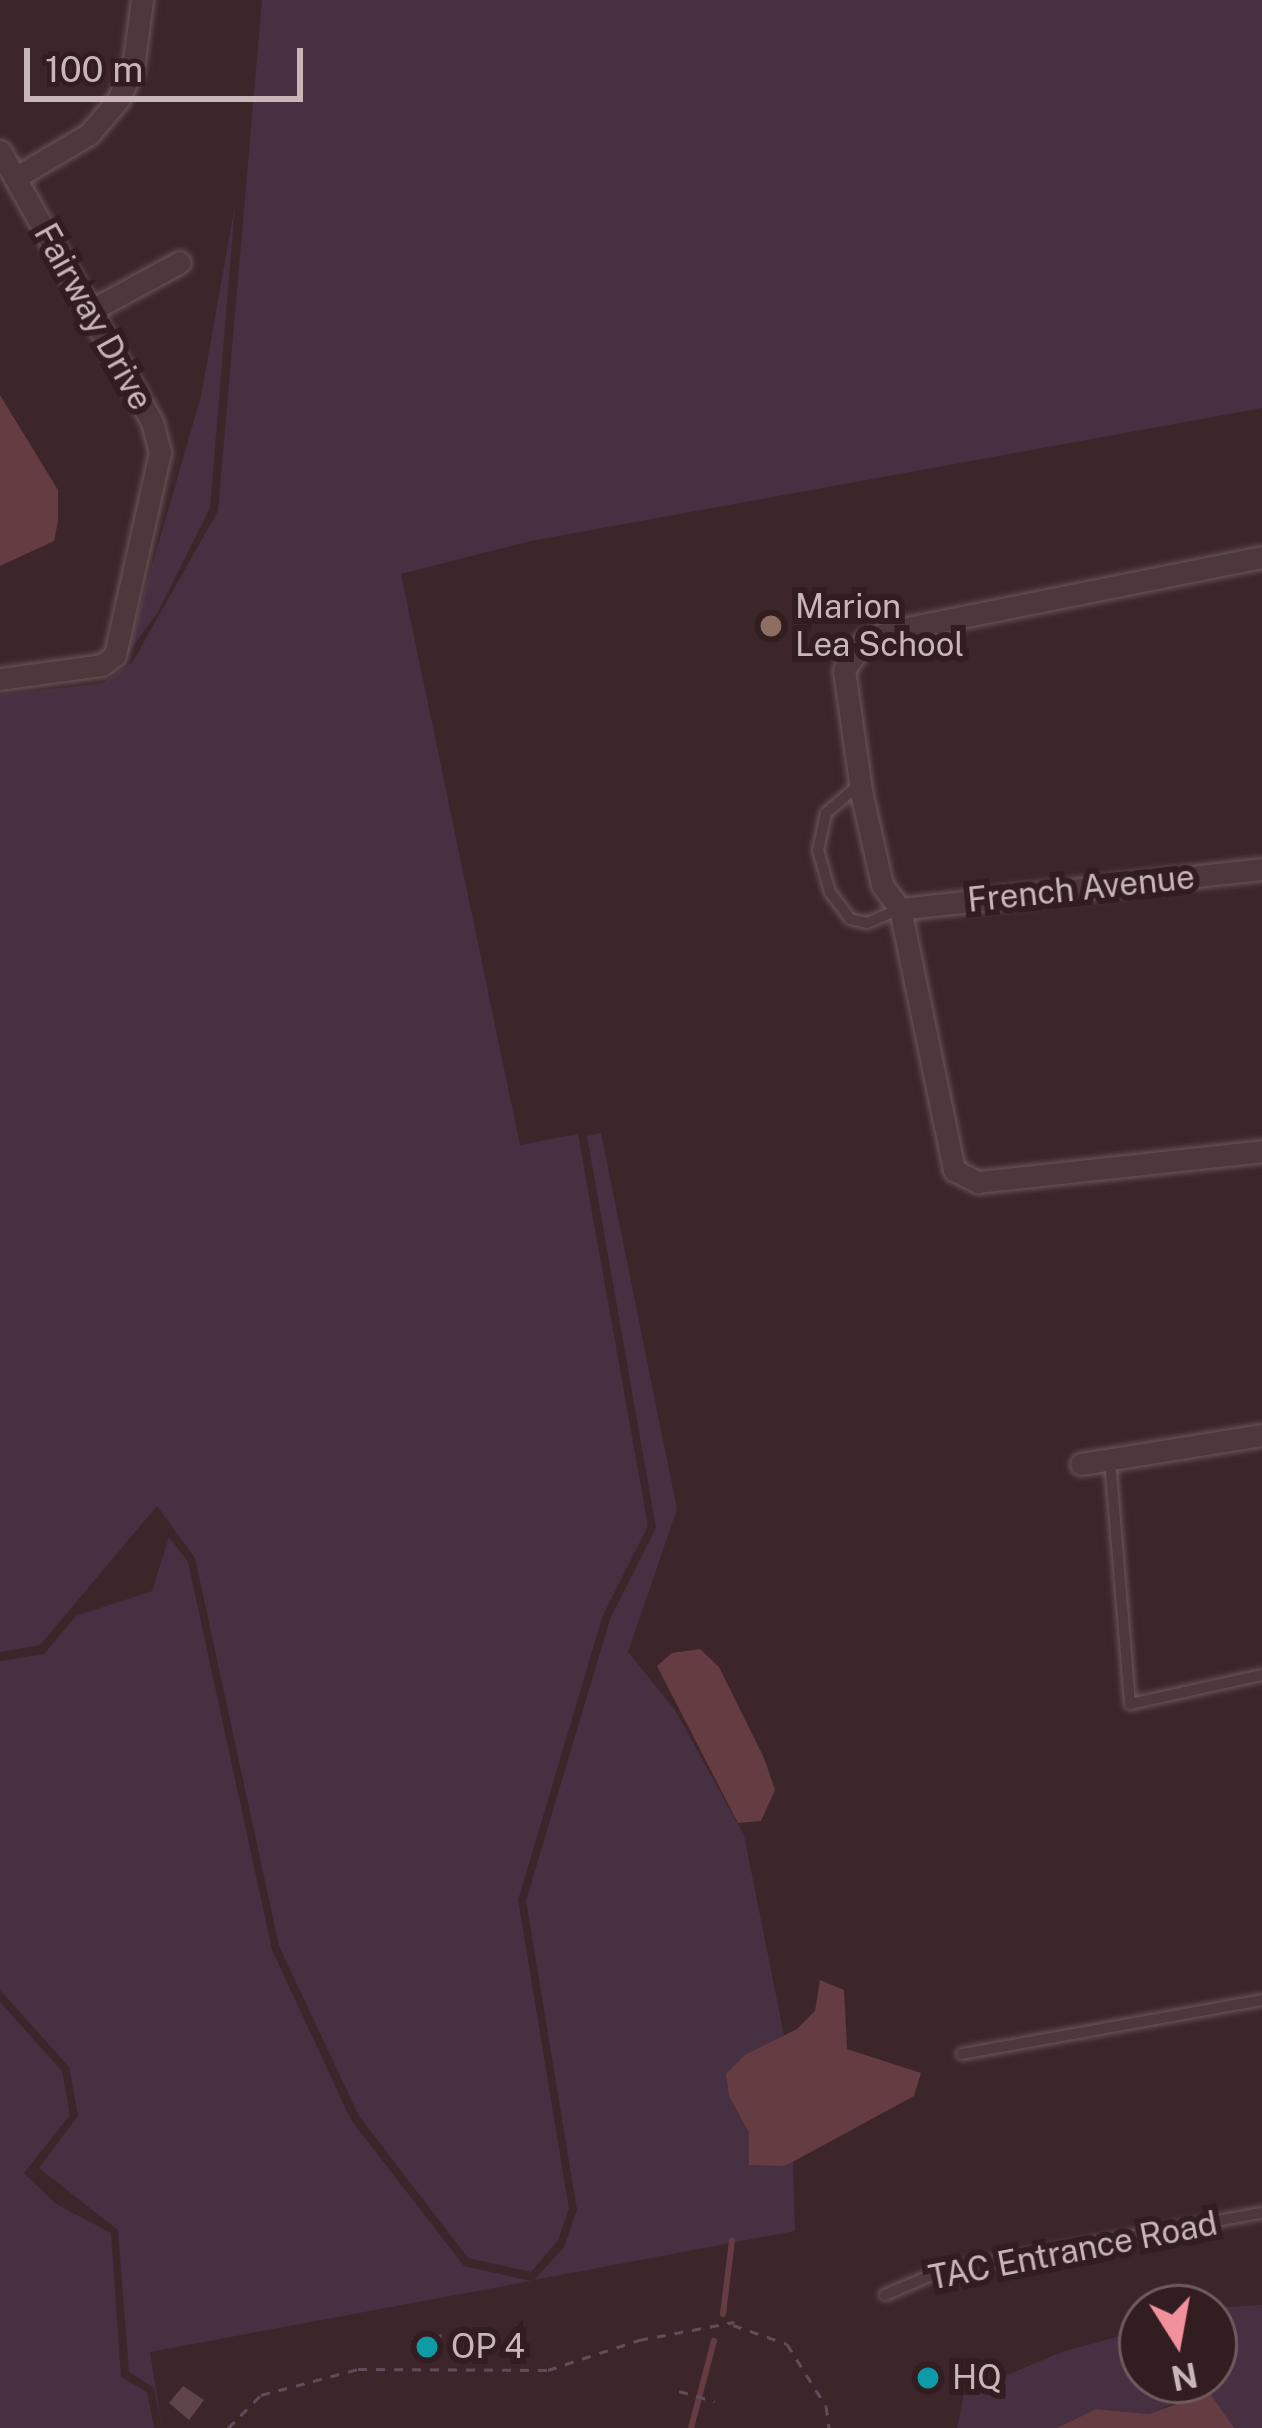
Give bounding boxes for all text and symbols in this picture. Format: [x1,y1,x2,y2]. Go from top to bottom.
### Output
scale bar [30,24,309,98]
text: 100 m [45,48,143,90]
street label: Fairway Drive [26,217,160,417]
place label: Marion Lea School [795,587,964,665]
marker: Marion Lea School [758,613,784,639]
street label: French Avenue [966,857,1196,921]
street label: TAC Entrance Road [925,2204,1221,2298]
north arrow [1118,2284,1238,2404]
place label: OP 4 [451,2327,525,2367]
marker: OP 4 [414,2334,440,2360]
text: N [1168,2355,1201,2398]
place label: HQ [952,2358,1002,2398]
marker: HQ [915,2365,941,2391]

